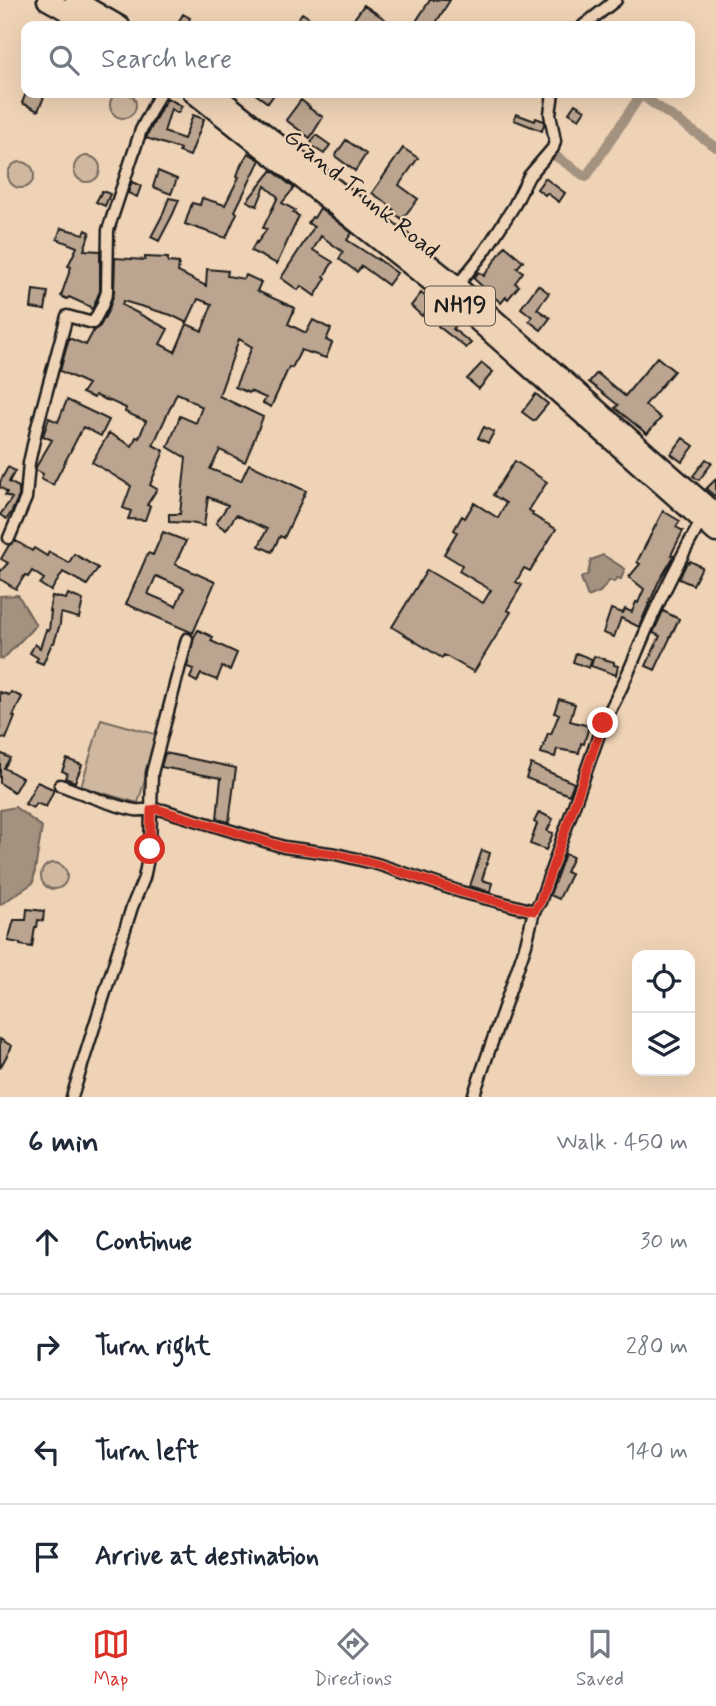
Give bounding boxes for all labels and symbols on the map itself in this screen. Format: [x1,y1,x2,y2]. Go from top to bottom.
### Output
street label: Grand Trunk Road [277,122,445,266]
road number: NH19 [425,286,495,326]
route end [587,707,618,738]
route start [134,833,165,864]

